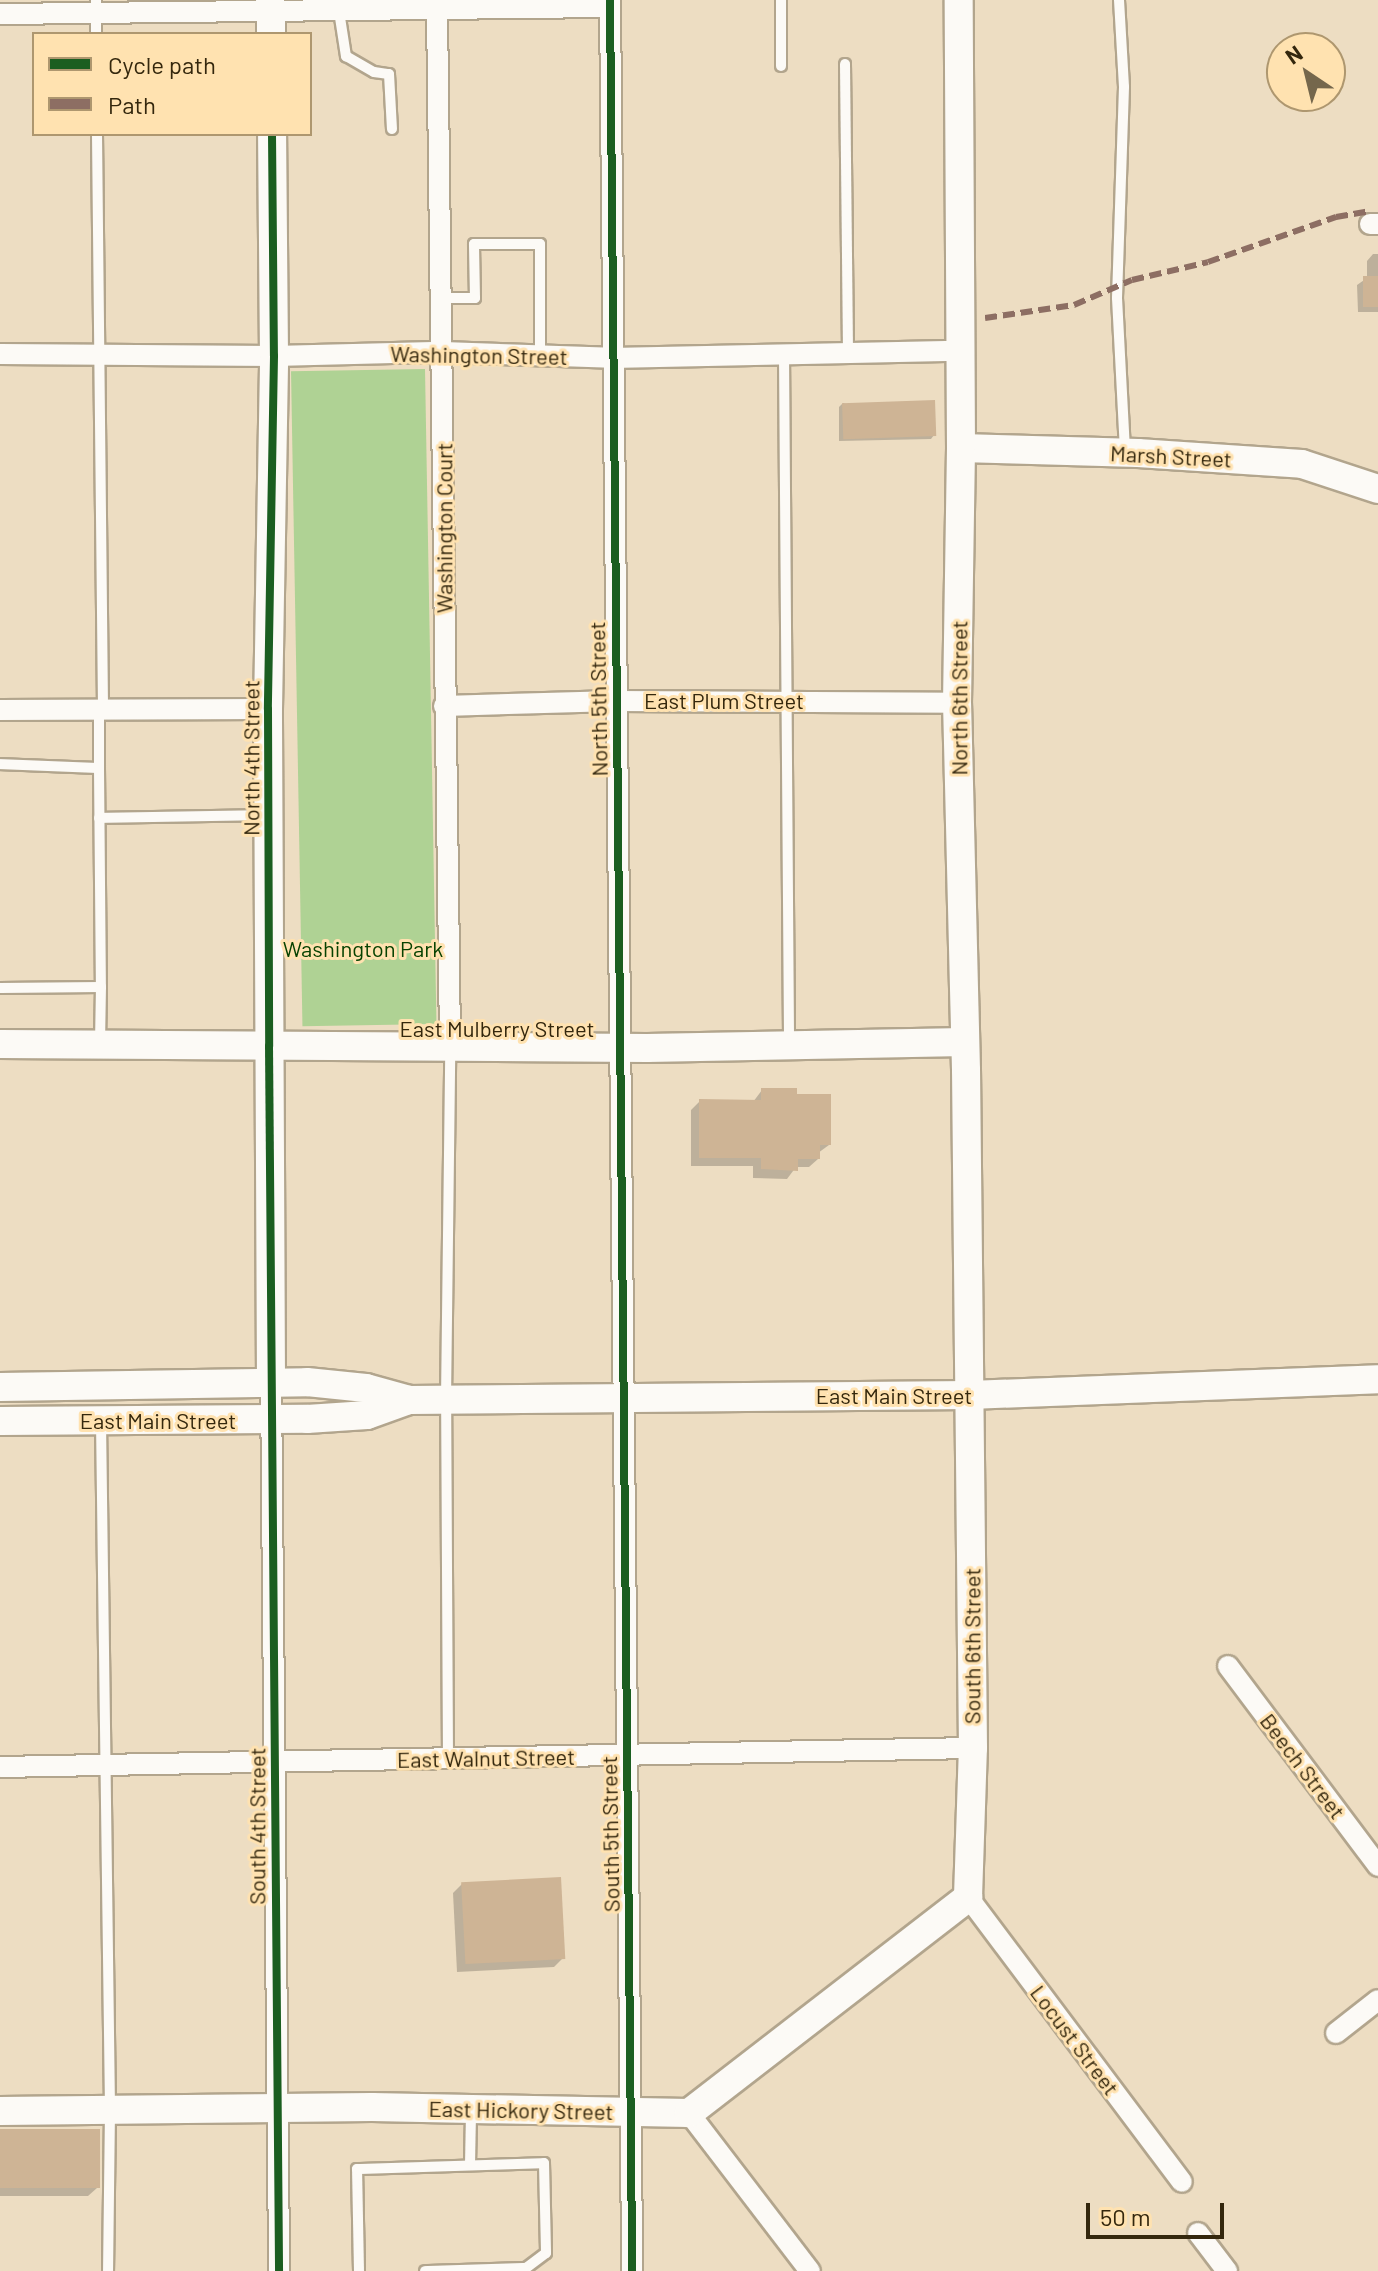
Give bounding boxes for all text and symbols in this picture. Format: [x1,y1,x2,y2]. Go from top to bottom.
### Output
legend [32,32,312,136]
north arrow [1266,32,1346,112]
text: N [1280,39,1307,69]
text: Cycle path [108,50,216,79]
text: Path [108,90,156,119]
street label: Washington Street [390,340,568,370]
street label: Marsh Street [1109,440,1233,472]
street label: Washington Court [431,443,457,613]
street label: North 6th Street [946,620,972,776]
street label: North 5th Street [583,621,613,777]
street label: North 4th Street [238,680,264,836]
street label: East Plum Street [644,688,804,714]
park label: Washington Park [283,936,443,962]
street label: East Mulberry Street [400,1016,594,1042]
street label: East Main Street [816,1383,972,1409]
street label: East Main Street [80,1408,236,1434]
street label: South 6th Street [959,1568,985,1724]
street label: Beech Street [1255,1708,1351,1824]
street label: East Walnut Street [397,1743,575,1773]
street label: South 4th Street [244,1747,270,1905]
street label: South 5th Street [595,1756,625,1912]
street label: Locust Street [1025,1980,1125,2100]
street label: East Hickory Street [428,2095,614,2125]
scale bar [1090,2187,1228,2237]
text: 50 m [1100,2202,1151,2231]

